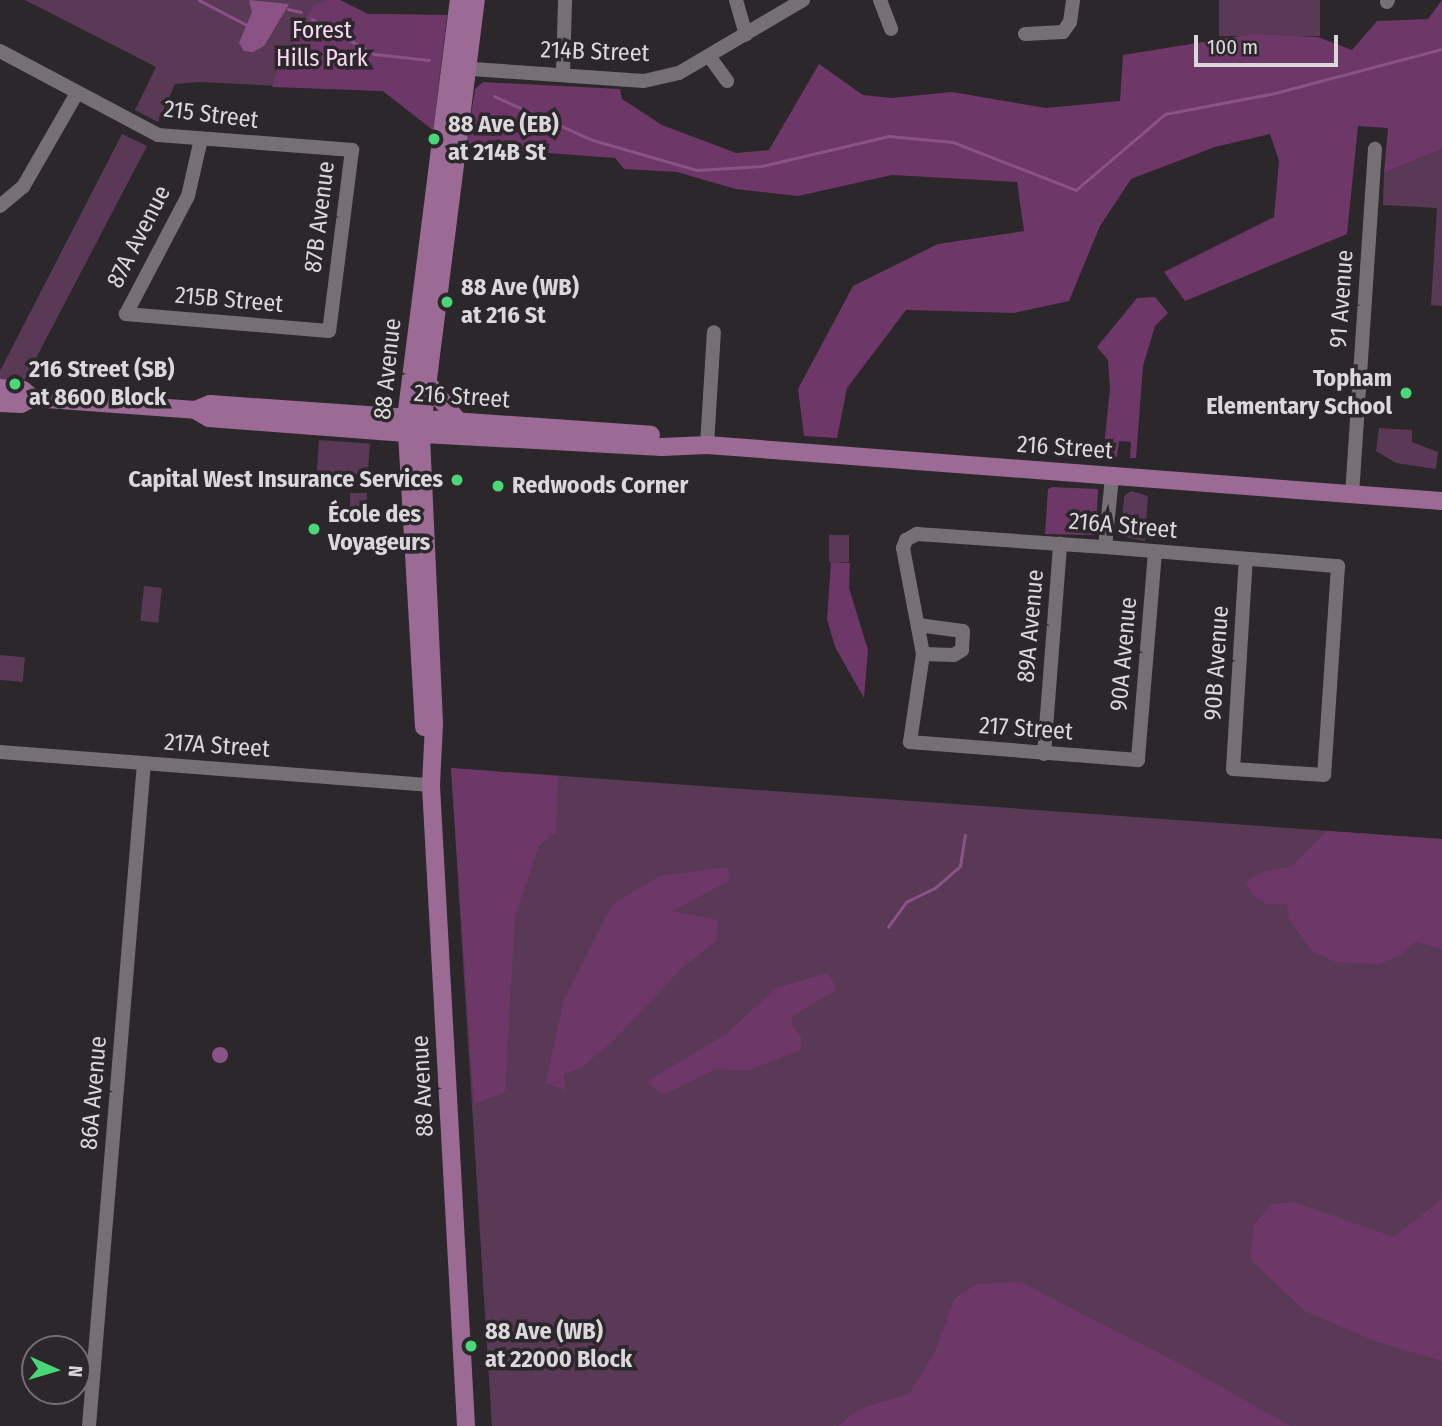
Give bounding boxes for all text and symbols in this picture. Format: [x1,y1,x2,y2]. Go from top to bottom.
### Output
park label: Forest Hills Park [276,17,368,73]
scale bar [1197,21,1340,65]
text: 100 m [1207,34,1258,60]
street label: 214B Street [540,36,650,68]
street label: 215 Street [162,95,260,135]
place label: 88 Ave (EB) at 214B St [448,111,559,167]
marker: 88 Ave (EB) at 214B St [426,131,442,147]
street label: 87B Avenue [299,160,341,274]
street label: 87A Avenue [101,181,177,293]
street label: 91 Avenue [1324,249,1360,349]
place label: 88 Ave (WB) at 216 St [461,274,579,330]
street label: 215B Street [174,281,284,319]
marker: 88 Ave (WB) at 216 St [439,294,455,310]
street label: 88 Avenue [368,317,408,421]
place label: 216 Street (SB) at 8600 Block [29,356,174,412]
place label: Topham Elementary School [1206,365,1392,421]
marker: 216 Street (SB) at 8600 Block [7,376,23,392]
street label: 216 Street [413,379,511,415]
marker: Topham Elementary School [1398,385,1414,401]
street label: 216 Street [1016,430,1114,466]
place label: Capital West Insurance Services [128,466,443,494]
marker: Capital West Insurance Services [449,472,465,488]
place label: Redwoods Corner [512,472,688,500]
marker: Redwoods Corner [490,478,506,494]
place label: École des Voyageurs [328,501,430,557]
street label: 216A Street [1068,507,1178,545]
marker: École des Voyageurs [306,521,322,537]
street label: 89A Avenue [1012,568,1050,684]
street label: 90A Avenue [1105,596,1143,712]
street label: 90B Avenue [1199,605,1235,721]
street label: 217 Street [978,711,1074,747]
street label: 217A Street [163,728,271,764]
street label: 88 Avenue [406,1034,440,1138]
street label: 86A Avenue [75,1035,113,1151]
place label: 88 Ave (WB) at 22000 Block [485,1318,632,1374]
north arrow [21,1335,91,1405]
marker: 88 Ave (WB) at 22000 Block [463,1338,479,1354]
text: N [64,1365,87,1378]

